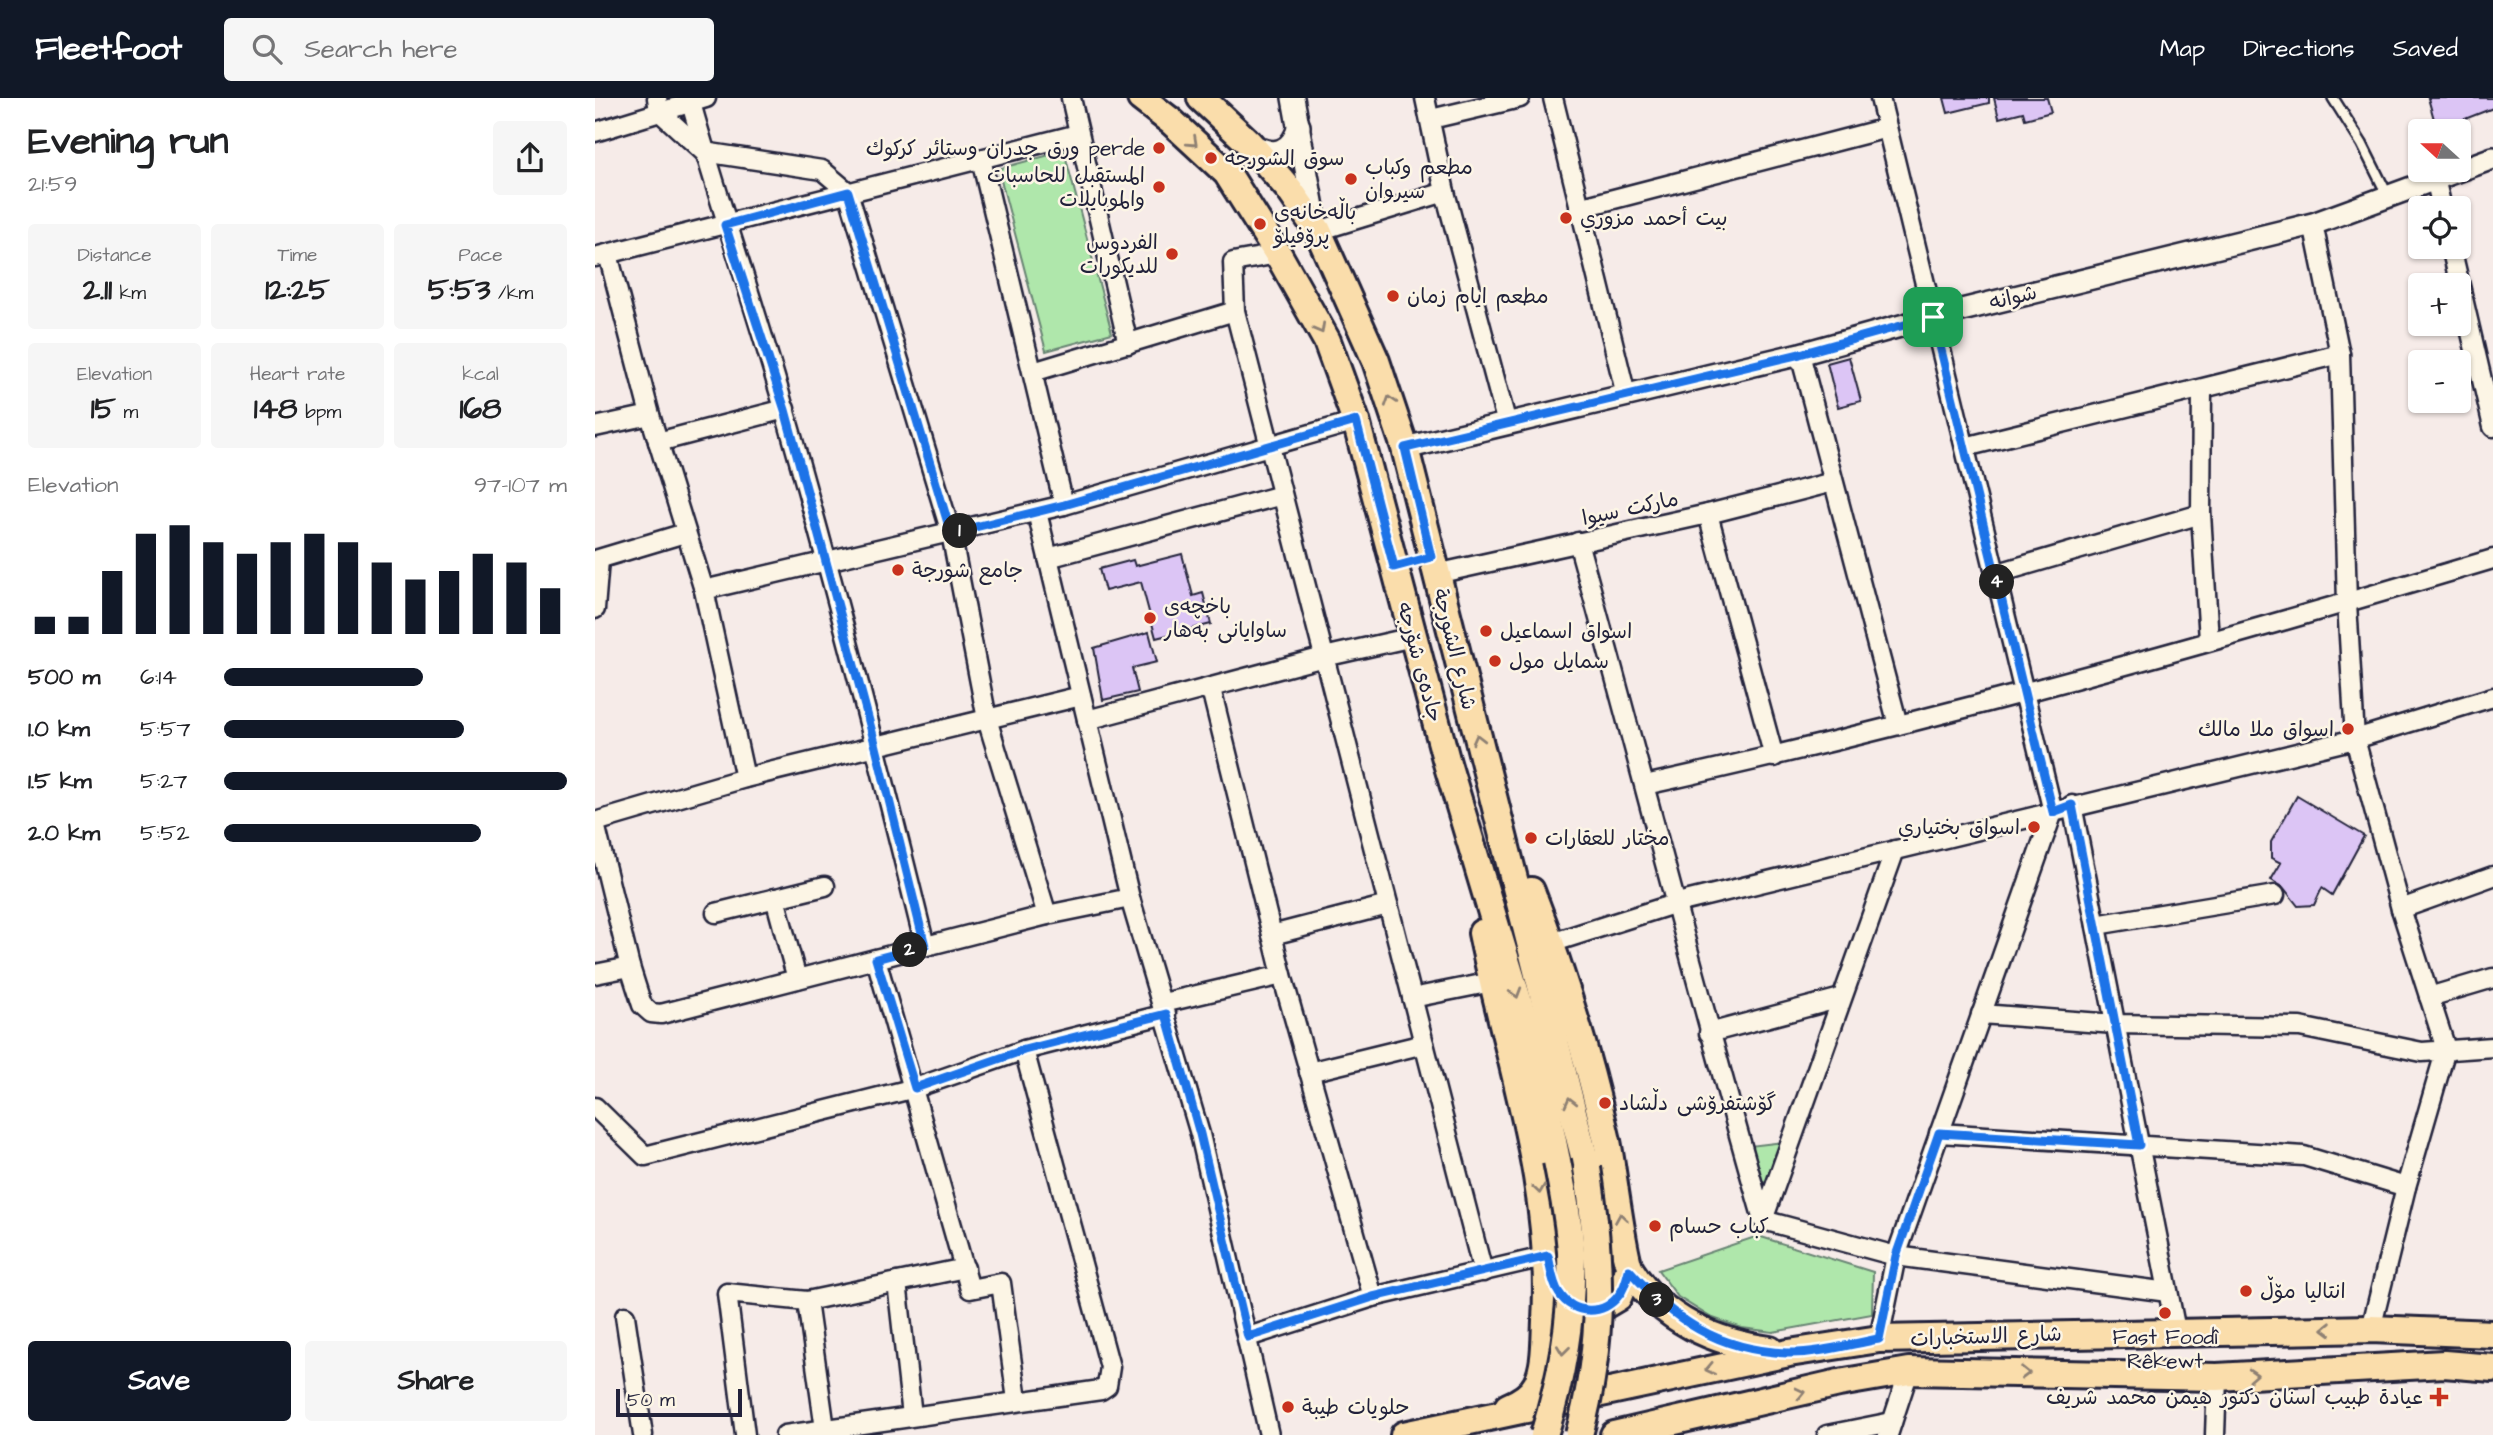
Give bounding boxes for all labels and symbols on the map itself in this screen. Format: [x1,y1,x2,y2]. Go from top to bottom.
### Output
north arrow [2408,119,2471,182]
one-way arrow [1185,133,1198,146]
place label: ورق جدران وستائر كركوك perde [866,134,1145,164]
marker: ورق جدران وستائر كركوك perde [1151,140,1167,156]
place label: سوق الشورجه [1225,144,1344,173]
marker: سوق الشورجه [1203,150,1219,166]
place label: مطعم وكباب سيروان [1365,153,1473,206]
place label: المستقبل للحاسبات والموبايلات [987,161,1145,214]
marker: مطعم وكباب سيروان [1343,171,1359,187]
marker: المستقبل للحاسبات والموبايلات [1151,179,1167,195]
place label: باڵەخانەی پرۆفیلۆ [1272,197,1356,251]
place label: بيت أحمد مزوري [1580,204,1728,233]
marker: بيت أحمد مزوري [1558,210,1574,226]
marker: باڵەخانەی پرۆفیلۆ [1252,216,1268,232]
place label: الفردوس للديكورات [1080,228,1158,281]
marker: الفردوس للديكورات [1164,246,1180,262]
street label: شوانە [1986,278,2040,317]
place label: مطعم ايام زمان [1407,282,1549,312]
pin [1903,287,1963,347]
marker: مطعم ايام زمان [1385,288,1401,304]
one-way arrow [1312,321,1325,334]
one-way arrow [1383,395,1398,407]
street label: مارکت سیوا [1579,484,1681,533]
pin: 1 [943,514,977,548]
place label: جامع شورجة [912,556,1023,585]
marker: جامع شورجة [890,562,906,578]
pin: 4 [1979,564,2015,600]
street label: شارع الشورجة [1425,585,1484,713]
place label: باخچەی ساوایانی بەهار [1163,592,1287,645]
street label: جادەی شۆرجە [1390,599,1449,725]
marker: باخچەی ساوایانی بەهار [1142,610,1158,626]
place label: اسواق اسماعيل [1500,617,1632,646]
marker: اسواق اسماعيل [1478,623,1494,639]
place label: سمايل مول [1509,647,1609,676]
marker: سمايل مول [1487,653,1503,669]
place label: اسواق ملا مالك [2198,715,2334,744]
marker: اسواق ملا مالك [2340,721,2356,737]
one-way arrow [1472,733,1486,745]
place label: اسواق بختياري [1898,813,2020,842]
marker: اسواق بختياري [2026,819,2042,835]
place label: مختار للعقارات [1545,824,1670,853]
marker: مختار للعقارات [1523,830,1539,846]
pin: 2 [893,932,927,968]
one-way arrow [1507,987,1522,999]
place label: گۆشتفرۆشی دڵشاد [1619,1088,1776,1118]
marker: گۆشتفرۆشی دڵشاد [1597,1095,1613,1111]
one-way arrow [1564,1096,1579,1108]
one-way arrow [1532,1183,1547,1195]
one-way arrow [1614,1212,1629,1223]
place label: كباب حسام [1669,1212,1769,1242]
marker: كباب حسام [1647,1218,1663,1234]
place label: انتالیا مۆڵ [2260,1275,2346,1306]
pin: 3 [1639,1282,1675,1318]
marker: انتالیا مۆڵ [2238,1283,2254,1299]
marker: Fast Foodî Rêkewt [2157,1305,2173,1321]
street label: شارع الاستخبارات [1910,1319,2062,1354]
one-way arrow [2321,1321,2332,1337]
place label: Fast Foodî Rêkewt [2113,1323,2219,1376]
one-way arrow [1556,1344,1571,1356]
one-way arrow [1704,1361,1716,1376]
one-way arrow [2021,1365,2031,1381]
one-way arrow [2248,1367,2259,1382]
place label: عيادة طبيب اسنان دكتور هيمن محمد شريف [2046,1383,2423,1412]
scale bar [616,1386,742,1418]
one-way arrow [1794,1386,1806,1401]
marker: عيادة طبيب اسنان دكتور هيمن محمد شريف [2429,1387,2449,1407]
place label: حلويات طيبة [1302,1393,1410,1422]
marker: حلويات طيبة [1280,1399,1296,1415]

